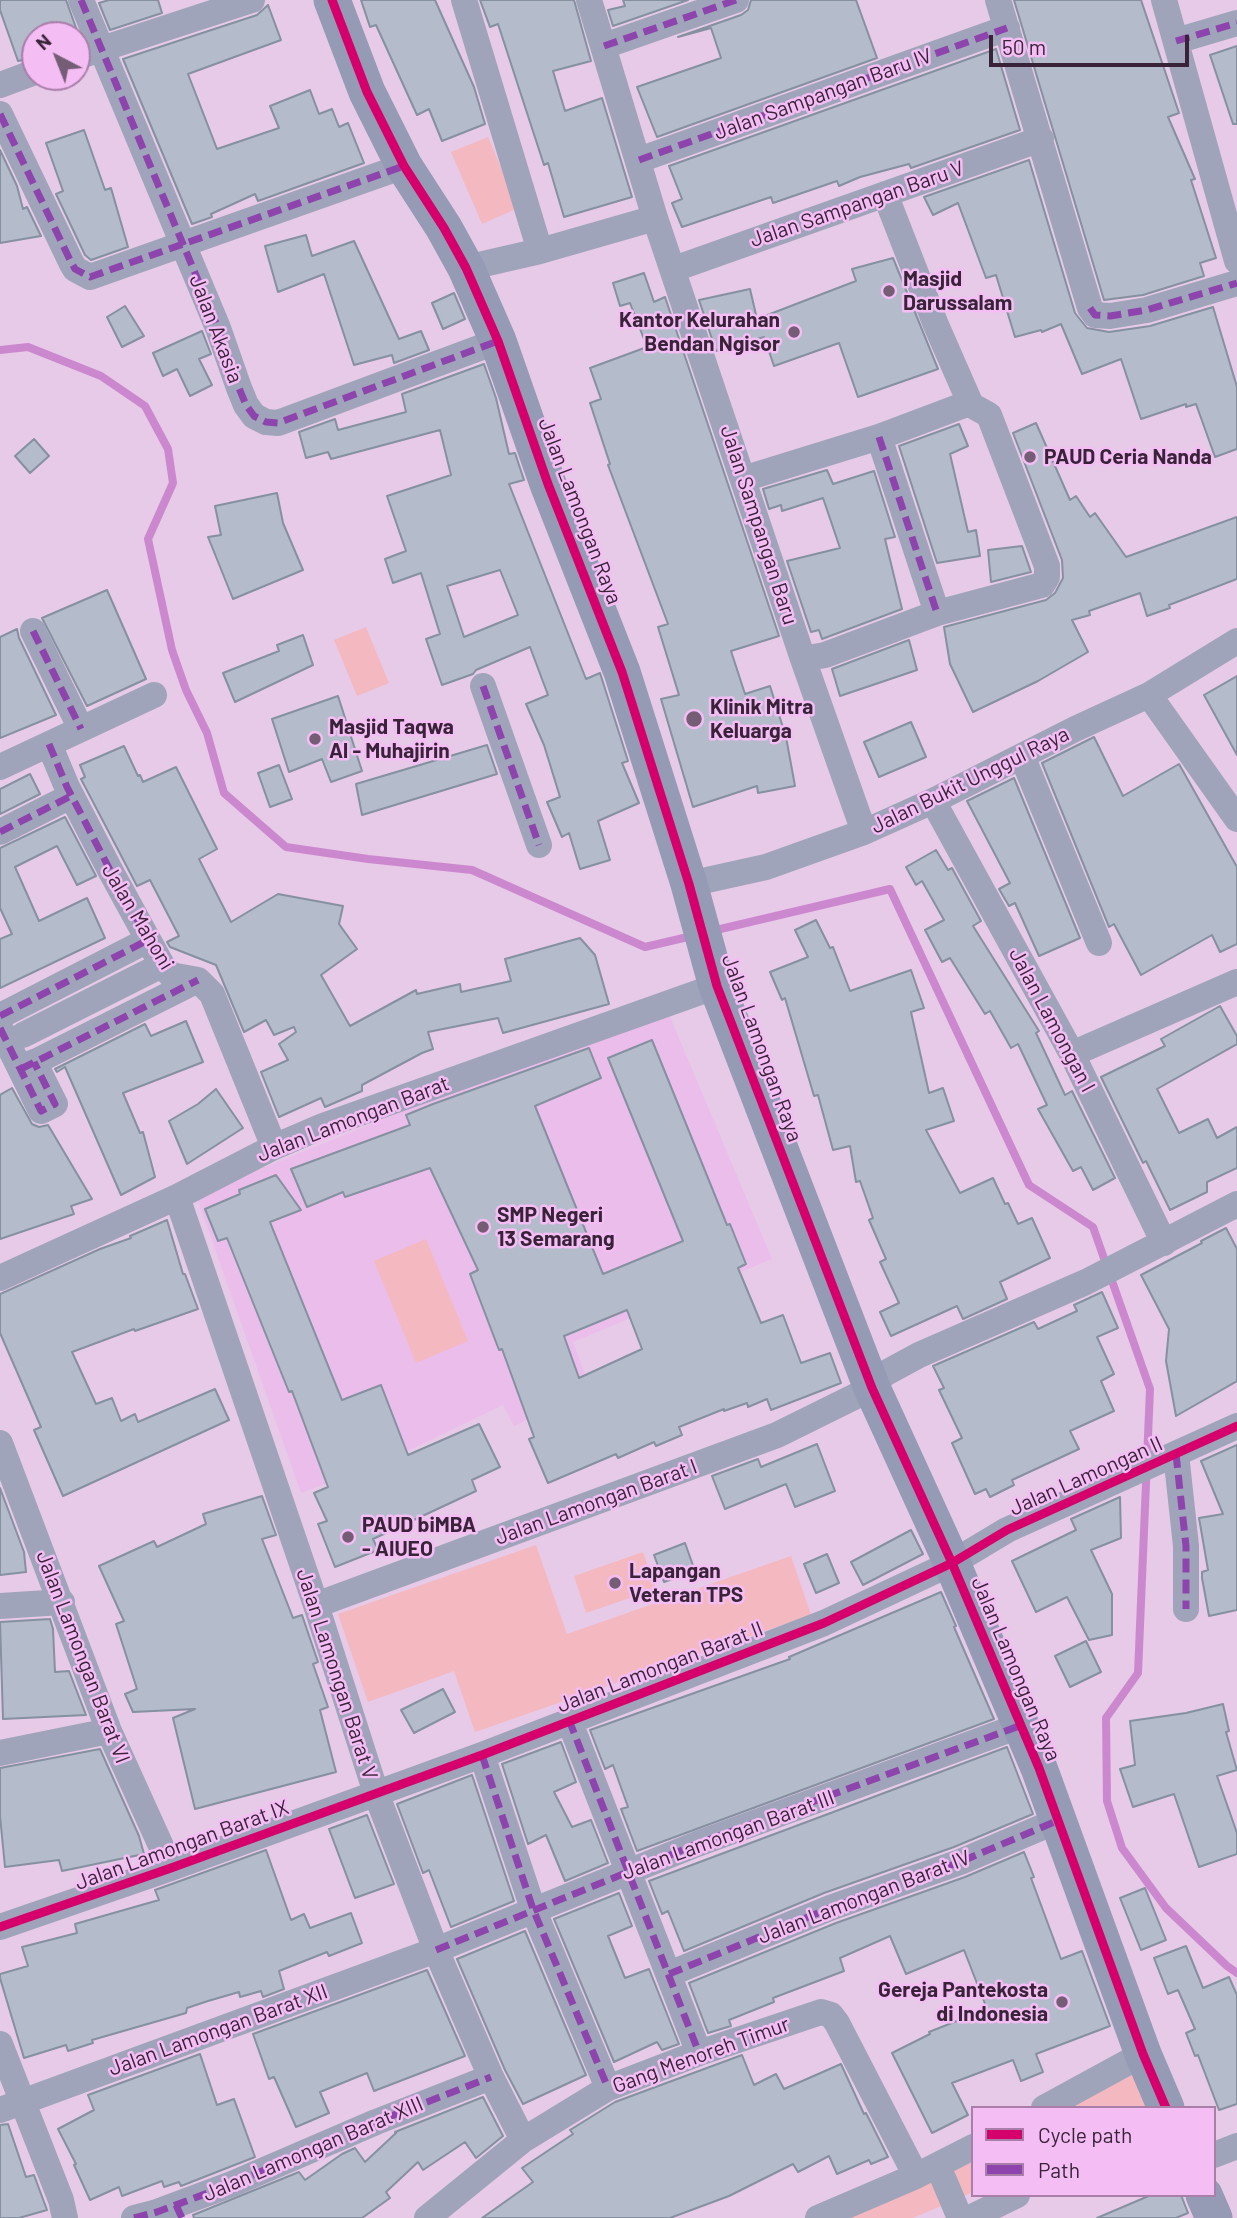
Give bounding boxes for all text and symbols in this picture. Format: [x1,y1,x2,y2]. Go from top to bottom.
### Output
north arrow [21,21,91,91]
scale bar [992,21,1192,65]
text: N [31,29,55,54]
text: 50 m [1002,34,1046,59]
street label: Jalan Sampangan Baru IV [711,43,935,145]
street label: Jalan Sampangan Baru V [747,156,967,252]
place label: Masjid Darussalam [903,266,1012,316]
street label: Jalan Akasia [184,271,248,387]
marker: Masjid Darussalam [881,283,897,299]
place label: Kantor Kelurahan Bendan Ngisor [619,307,780,357]
marker: Kantor Kelurahan Bendan Ngisor [786,324,802,340]
street label: Jalan Lamongan Raya [533,414,627,608]
street label: Jalan Sampangan Baru [715,422,803,628]
place label: PAUD Ceria Nanda [1044,444,1212,470]
marker: PAUD Ceria Nanda [1022,449,1038,465]
place label: Klinik Mitra Keluarga [710,694,813,744]
marker: Klinik Mitra Keluarga [684,709,704,729]
place label: Masjid Taqwa Al - Muhajirin [329,714,454,764]
street label: Jalan Bukit Unggul Raya [867,721,1073,839]
marker: Masjid Taqwa Al - Muhajirin [307,731,323,747]
street label: Jalan Mahoni [97,860,179,974]
street label: Jalan Lamongan I [1003,944,1101,1096]
street label: Jalan Lamongan Raya [716,951,808,1145]
street label: Jalan Lamongan Barat [253,1071,453,1167]
place label: SMP Negeri 13 Semarang [497,1202,615,1252]
marker: SMP Negeri 13 Semarang [475,1219,491,1235]
street label: Jalan Lamongan II [1006,1431,1166,1521]
street label: Jalan Lamongan Barat I [491,1454,701,1550]
place label: PAUD biMBA - AIUEO [362,1512,476,1562]
marker: PAUD biMBA - AIUEO [340,1529,356,1545]
street label: Jalan Lamongan Barat VI [31,1547,135,1767]
place label: Lapangan Veteran TPS [629,1558,743,1608]
street label: Jalan Lamongan Barat V [291,1565,383,1783]
street label: Jalan Lamongan Raya [966,1573,1066,1765]
marker: Lapangan Veteran TPS [607,1575,623,1591]
street label: Jalan Lamongan Barat II [553,1616,767,1718]
street label: Jalan Lamongan Barat III [618,1785,838,1885]
street label: Jalan Lamongan Barat IX [72,1795,292,1895]
street label: Jalan Lamongan Barat IV [754,1845,974,1949]
place label: Gereja Pantekosta di Indonesia [878,1977,1048,2027]
street label: Jalan Lamongan Barat XII [105,1979,331,2081]
marker: Gereja Pantekosta di Indonesia [1054,1994,1070,2010]
street label: Gang Menoreh Timur [609,2011,793,2099]
street label: Jalan Lamongan Barat XIII [199,2091,427,2207]
legend [971,2106,1216,2197]
text: Cycle path [1038,2122,1132,2147]
text: Path [1038,2157,1080,2182]

